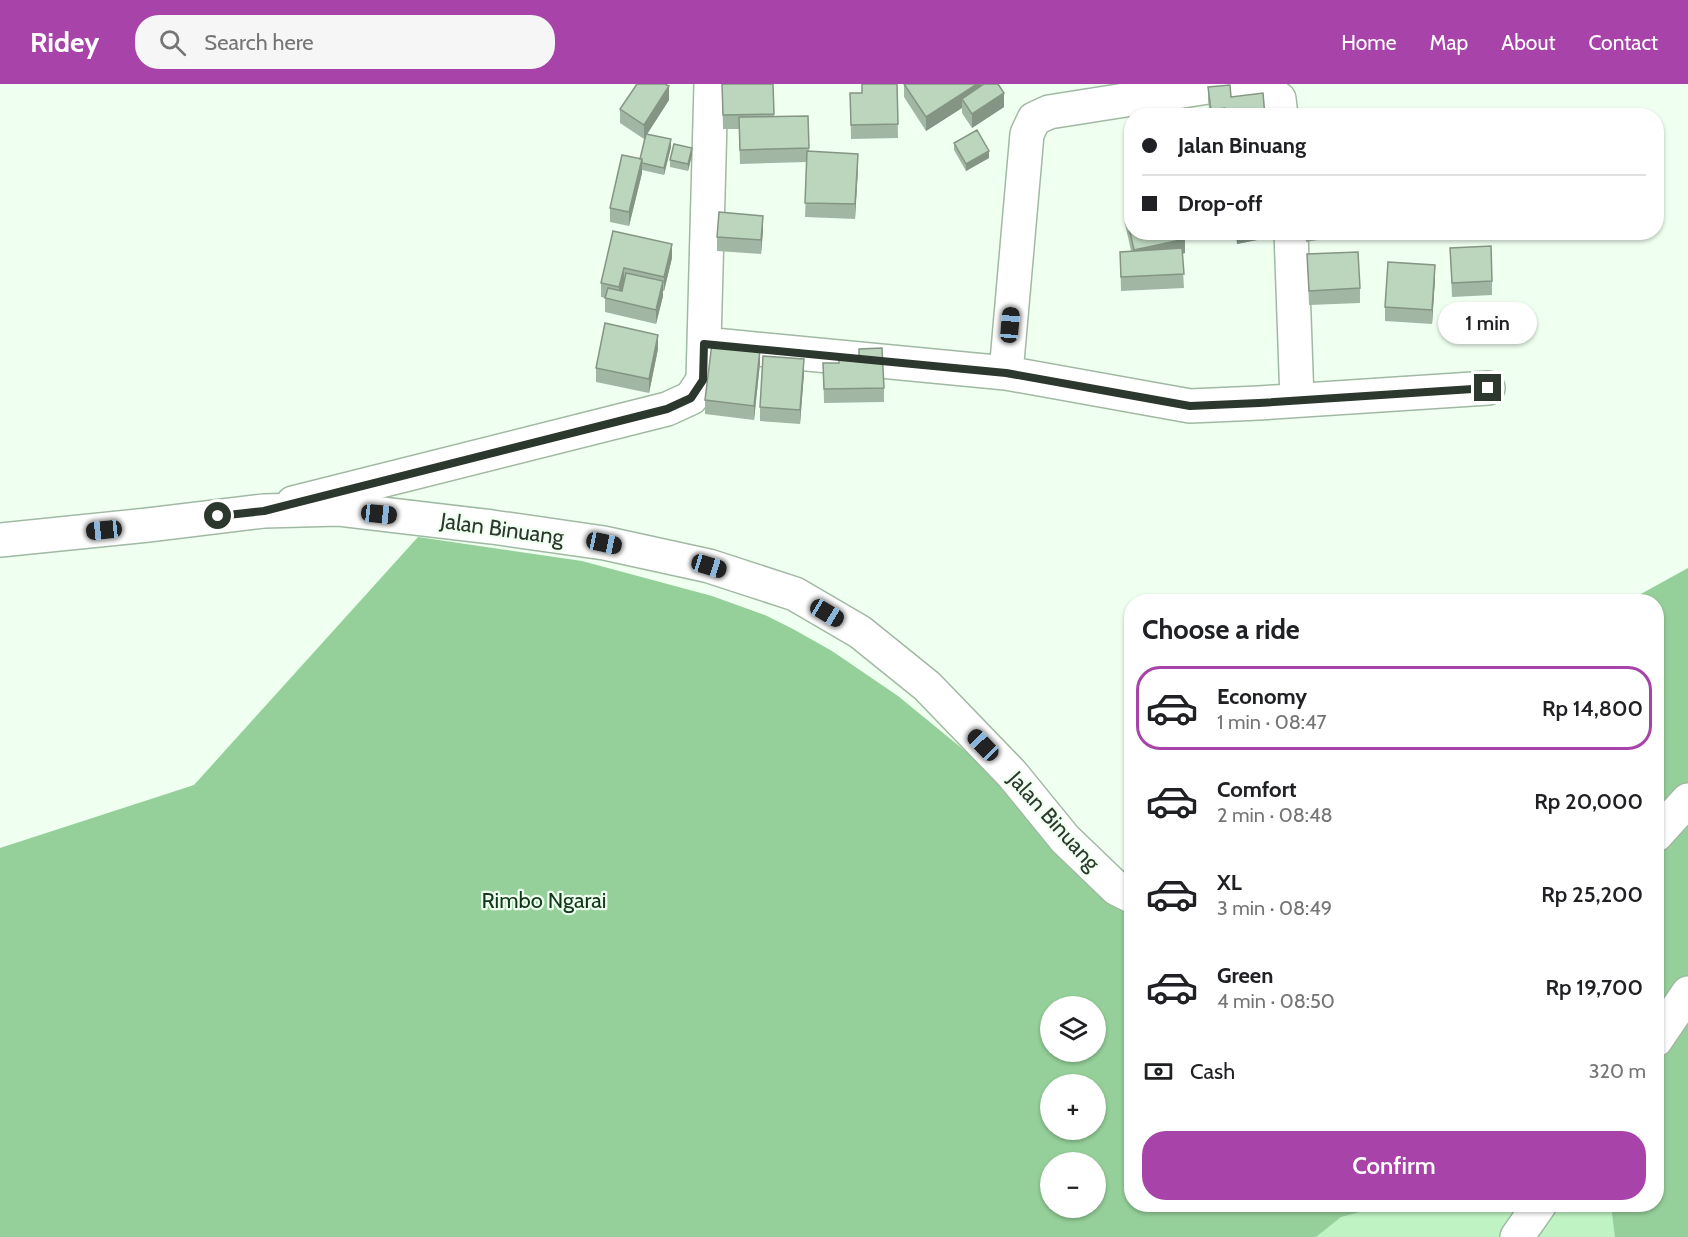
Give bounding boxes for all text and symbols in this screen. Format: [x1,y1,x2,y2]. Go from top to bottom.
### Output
search box [135,15,555,69]
text: Ridey [30,25,99,59]
icon: search [156,26,189,59]
text: Search here [204,29,314,56]
text: Home [1341,30,1397,55]
text: Map [1430,30,1468,55]
text: About [1501,30,1555,55]
text: Contact [1588,30,1658,55]
text: Jalan Binuang [1178,132,1306,159]
text: Drop-off [1178,190,1262,217]
callout: 1 min [1438,301,1538,343]
car [999,306,1021,344]
text: 1 min [1465,311,1510,335]
route end [1474,374,1501,401]
route start [204,502,231,529]
car [360,503,398,525]
street label: Jalan Binuang [438,507,566,551]
car [85,519,123,541]
car [585,530,623,556]
car [689,552,729,580]
car [807,596,847,630]
text: Choose a ride [1142,613,1300,646]
icon: car [1145,681,1199,735]
text: Economy [1217,683,1307,710]
text: Rp 14,800 [1542,695,1643,722]
text: 1 min · 08:47 [1217,710,1327,734]
car [964,726,1002,764]
street label: Jalan Binuang [1002,765,1106,877]
icon: car [1145,774,1199,828]
text: Comfort [1217,776,1296,803]
text: Rp 20,000 [1534,788,1643,815]
text: 2 min · 08:48 [1217,803,1333,827]
icon: car [1145,867,1199,921]
text: XL [1217,869,1242,896]
text: Rp 25,200 [1541,881,1643,908]
park label: Rimbo Ngarai [481,887,607,914]
text: 3 min · 08:49 [1217,896,1332,920]
icon: car [1145,960,1199,1014]
text: Green [1217,962,1273,989]
text: Rp 19,700 [1546,974,1643,1001]
text: 4 min · 08:50 [1217,989,1335,1013]
map controls [1040,996,1106,1218]
button: layers [1040,996,1106,1062]
icon: cash [1142,1055,1175,1088]
text: Cash [1190,1058,1235,1085]
text: 320 m [1589,1059,1646,1083]
button: + [1040,1074,1106,1140]
button: Confirm [1142,1131,1646,1200]
button: − [1040,1152,1106,1218]

